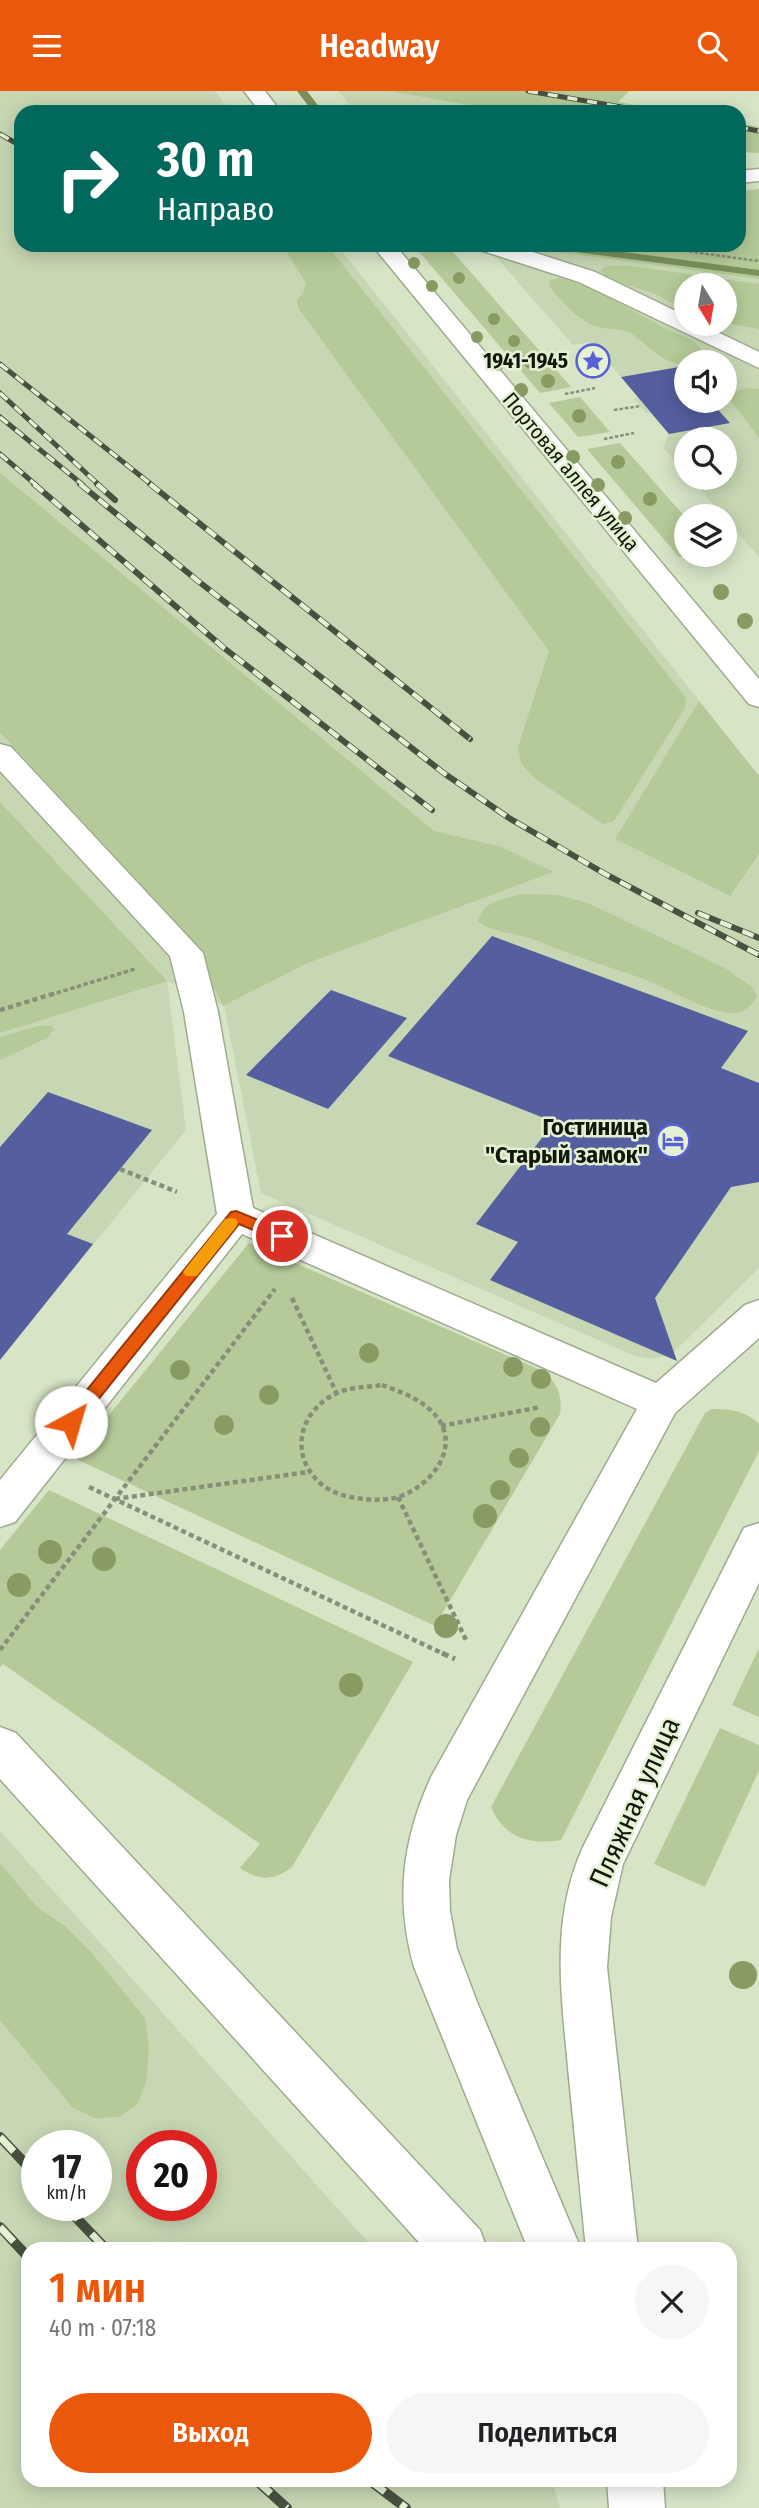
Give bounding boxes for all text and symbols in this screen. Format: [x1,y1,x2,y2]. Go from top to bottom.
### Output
icon: menu [28,27,66,65]
text: Headway [319,27,440,65]
icon: search [693,27,731,65]
text: 30 m [157,130,255,189]
icon: right [42,133,133,224]
text: Направо [157,190,274,228]
north arrow [674,273,737,336]
map controls [674,273,737,567]
place icon: 1941-1945 [574,342,612,380]
place label: 1941-1945 [483,348,568,374]
button: sound [674,350,737,413]
street label: Портовая аллея улица [497,387,645,557]
button: search [674,427,737,490]
button: layers [674,504,737,567]
place label: Гостиница "Старый замок" [485,1113,648,1169]
hotel icon: Гостиница "Старый замок" [654,1122,692,1160]
pin [252,1206,312,1266]
icon: arrive [263,1217,301,1255]
position arrow [34,1385,108,1459]
street label: Пляжная улица [582,1712,687,1892]
speed limit sign: 20 [126,2130,217,2221]
text: 17 [52,2145,81,2187]
text: km/h [46,2182,87,2204]
text: 1 мин [49,2263,146,2313]
button: close [635,2265,709,2339]
text: 40 m · 07:18 [49,2314,156,2342]
button: Выход [49,2393,372,2473]
button: Поделиться [386,2393,709,2473]

